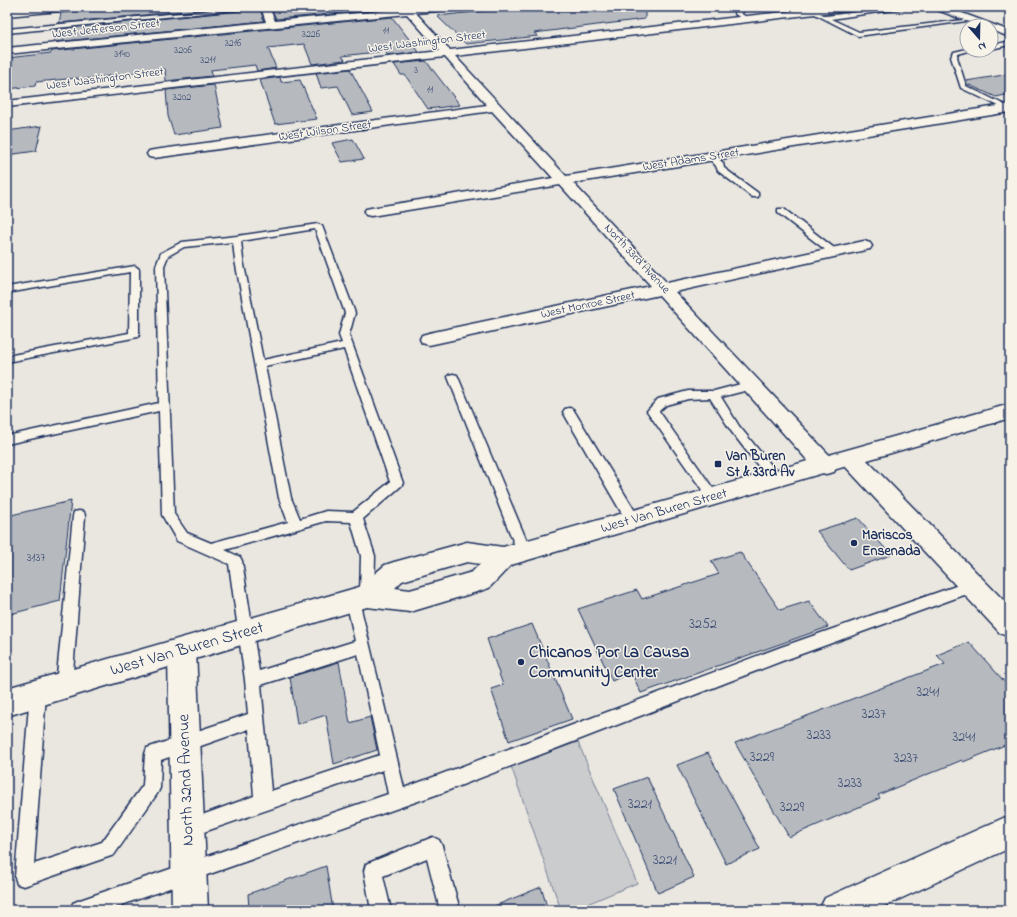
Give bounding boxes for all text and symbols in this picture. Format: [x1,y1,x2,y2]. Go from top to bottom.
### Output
street label: West Jefferson Street [51,14,161,44]
north arrow [959,18,999,58]
house number: 11 [383,24,389,39]
street label: West Washington Street [367,26,487,59]
house number: 3226 [302,27,321,42]
house number: 3216 [225,36,242,51]
text: N [976,38,988,55]
house number: 3206 [174,43,193,58]
house number: 3140 [114,47,131,62]
house number: 3211 [200,53,216,68]
street label: West Washington Street [45,63,165,96]
house number: 3 [414,63,418,78]
house number: 11 [427,83,433,98]
house number: 3202 [173,90,191,105]
street label: West Wilson Street [277,116,373,146]
street label: West Adams Street [642,144,740,176]
street label: North 33rd Avenue [600,220,675,299]
street label: West Monroe Street [539,286,637,324]
place label: Van Buren St & 33rd Av [725,446,795,483]
marker: Van Buren St & 33rd Av [713,459,723,469]
street label: West Van Buren Street [598,483,730,539]
place label: Mariscos Ensenada [862,525,921,562]
marker: Mariscos Ensenada [849,538,859,548]
house number: 3137 [27,549,45,567]
house number: 3252 [689,614,717,635]
street label: West Van Buren Street [107,615,267,683]
place label: Chicanos Por La Causa Community Center [529,640,689,687]
marker: Chicanos Por La Causa Community Center [516,657,526,667]
house number: 3241 [917,682,940,703]
house number: 3237 [862,704,886,725]
street label: North 32nd Avenue [171,713,201,846]
house number: 3233 [807,725,831,746]
house number: 3241 [953,727,976,748]
house number: 3229 [750,747,775,768]
house number: 3237 [894,748,918,769]
house number: 3233 [838,773,862,794]
house number: 3221 [628,794,653,815]
house number: 3229 [780,797,805,818]
house number: 3221 [653,850,678,871]

